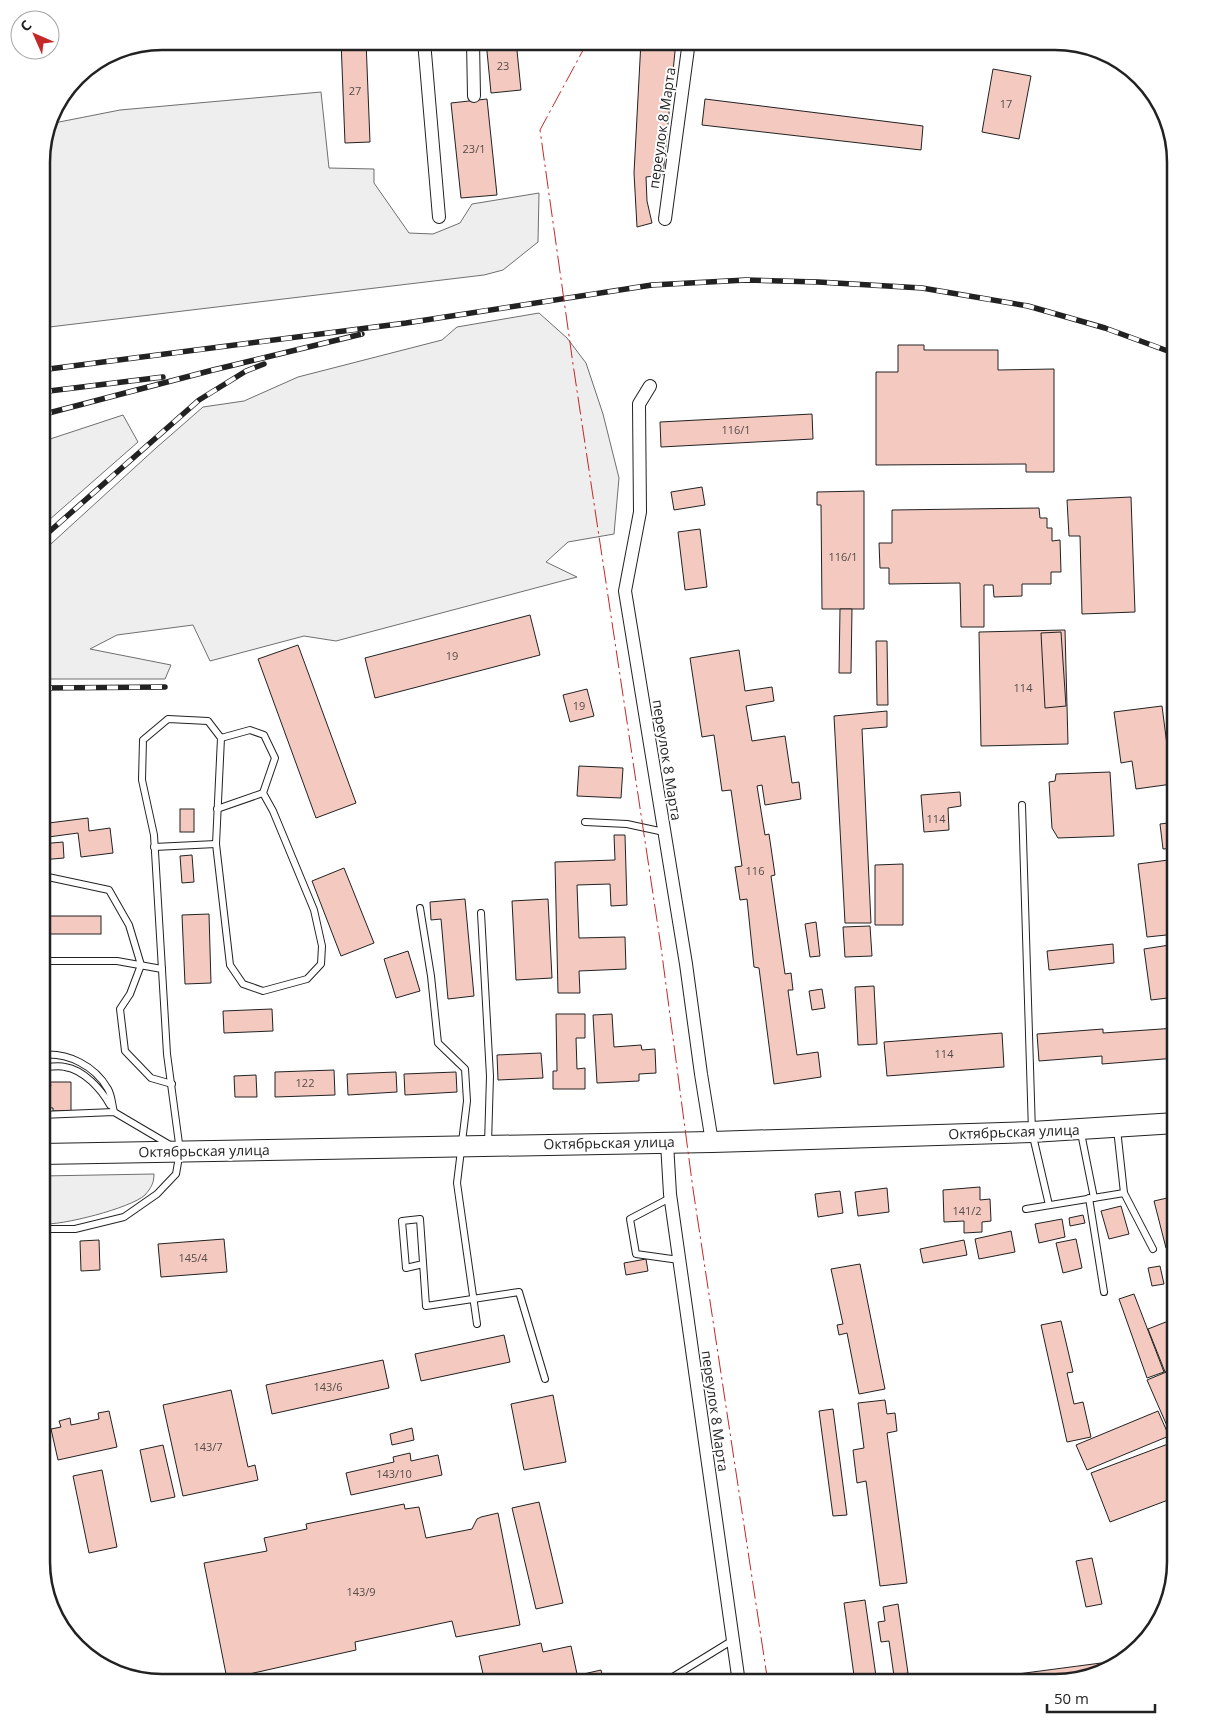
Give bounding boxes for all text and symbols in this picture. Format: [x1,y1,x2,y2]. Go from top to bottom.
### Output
north arrow [10,10,60,60]
text: С [16,16,35,35]
house number: 23 [497,58,509,73]
street label: переулок 8 Марта [644,66,679,190]
house number: 27 [349,83,361,98]
house number: 17 [1000,96,1012,111]
house number: 23/1 [463,141,485,156]
house number: 116/1 [721,422,751,437]
house number: 116/1 [828,549,858,564]
house number: 19 [446,648,458,663]
house number: 114 [1014,680,1033,695]
house number: 19 [573,698,585,713]
street label: переулок 8 Марта [649,698,686,822]
house number: 114 [927,811,946,826]
house number: 116 [746,863,764,878]
house number: 114 [935,1046,954,1061]
house number: 122 [296,1075,314,1090]
street label: Октябрьская улица [948,1120,1080,1143]
street label: Октябрьская улица [543,1132,675,1153]
street label: Октябрьская улица [138,1140,270,1161]
house number: 141/2 [952,1203,982,1218]
house number: 145/4 [178,1250,208,1265]
street label: переулок 8 Марта [698,1349,733,1473]
house number: 143/6 [313,1379,343,1394]
house number: 143/7 [193,1439,223,1454]
house number: 143/10 [376,1466,412,1481]
house number: 143/9 [346,1584,376,1599]
scale bar [1047,1682,1154,1714]
text: 50 m [1054,1688,1089,1708]

